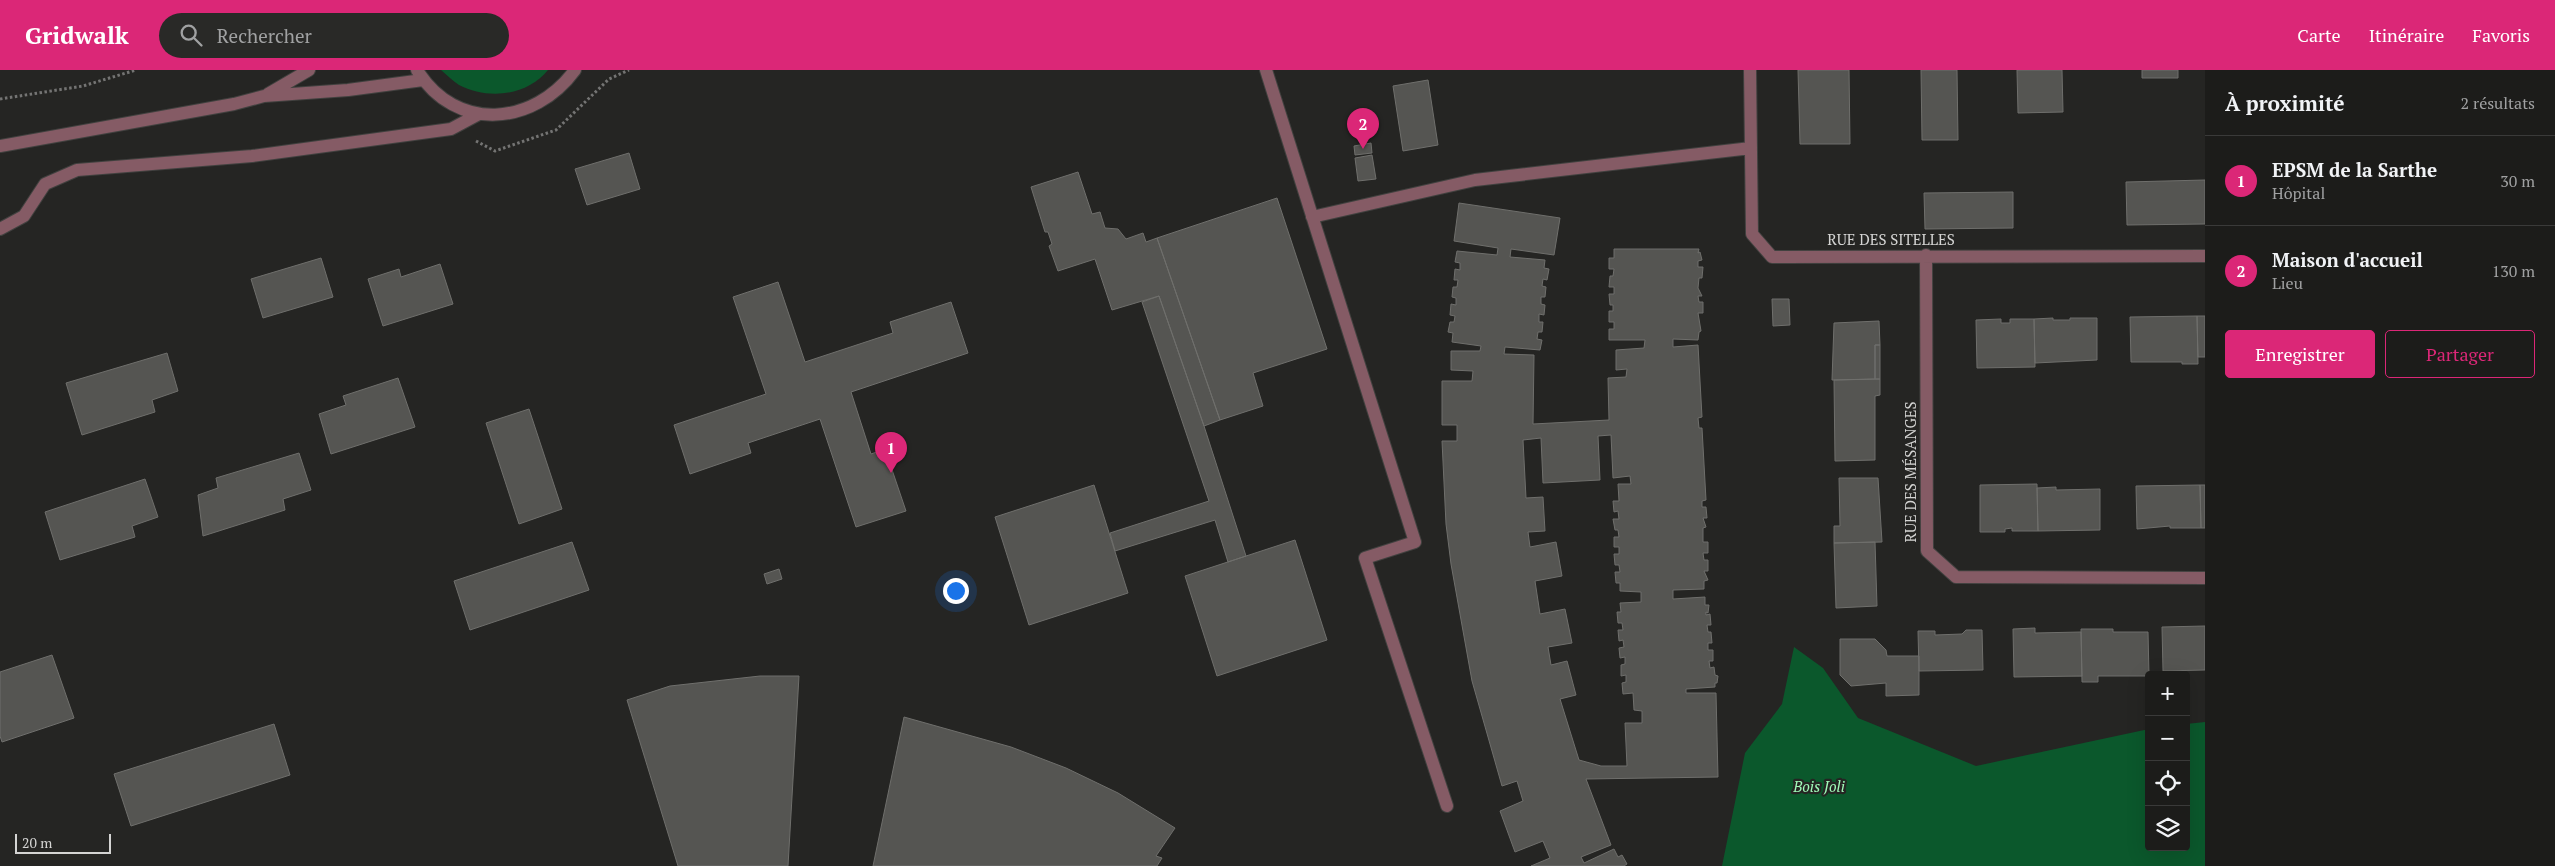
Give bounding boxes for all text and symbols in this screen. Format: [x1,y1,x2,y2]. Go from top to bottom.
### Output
search box [159,13,509,58]
text: Gridwalk [25,19,129,51]
icon: search [177,21,205,49]
text: Rechercher [217,23,312,48]
text: Carte [2297,23,2341,47]
text: Itinéraire [2369,23,2444,47]
text: Favoris [2472,23,2530,47]
text: À proximité [2225,89,2345,117]
text: 2 résultats [2461,92,2535,114]
pin: 2 [1347,108,1379,149]
text: EPSM de la Sarthe [2272,157,2437,182]
text: 1 [2236,170,2246,192]
text: 30 m [2500,170,2535,192]
text: Hôpital [2272,182,2325,204]
street label: RUE DES SITELLES [1827,229,1955,249]
text: Maison d'accueil [2272,247,2423,272]
text: 2 [2236,260,2246,282]
text: 130 m [2492,260,2535,282]
text: Lieu [2272,272,2303,294]
button: Enregistrer [2225,330,2375,378]
button: Partager [2385,330,2535,378]
street label: RUE DES MÉSANGES [1900,401,1920,543]
pin: 1 [875,432,907,473]
your location [943,578,969,604]
map controls [2145,671,2190,851]
button: + [2145,671,2190,716]
button: − [2145,716,2190,761]
button: locate [2145,761,2190,806]
park label: Bois Joli [1792,776,1846,796]
button: layers [2145,806,2190,851]
scale bar [15,831,111,854]
text: 20 m [22,833,52,852]

